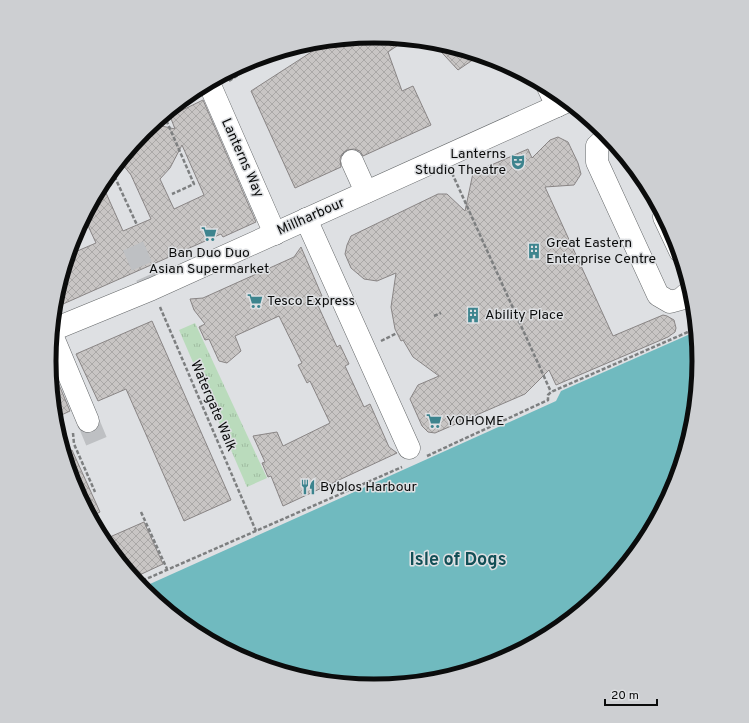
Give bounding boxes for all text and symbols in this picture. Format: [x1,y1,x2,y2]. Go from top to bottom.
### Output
street label: Lanterns Way [217,116,267,200]
place label: Lanterns Studio Theatre [415,146,506,179]
theatre icon: Lanterns Studio Theatre [509,153,527,171]
street label: Millharbour [274,194,348,239]
supermarket icon: Ban Duo Duo Asian Supermarket [200,225,218,243]
place label: Great Eastern Enterprise Centre [546,235,656,268]
building icon: Great Eastern Enterprise Centre [525,242,543,260]
place label: Ban Duo Duo Asian Supermarket [149,245,269,278]
supermarket icon: Tesco Express [246,292,264,310]
place label: Tesco Express [267,293,355,310]
building icon: Ability Place [464,306,482,324]
place label: Ability Place [485,307,564,324]
street label: Watergate Walk [186,358,240,454]
supermarket icon: YOHOME [425,412,443,430]
place label: YOHOME [446,413,504,430]
restaurant icon: Byblos Harbour [299,478,317,496]
place label: Byblos Harbour [320,479,417,496]
district label: Isle of Dogs [409,549,507,572]
scale bar [605,681,657,707]
text: 20 m [611,688,639,704]

